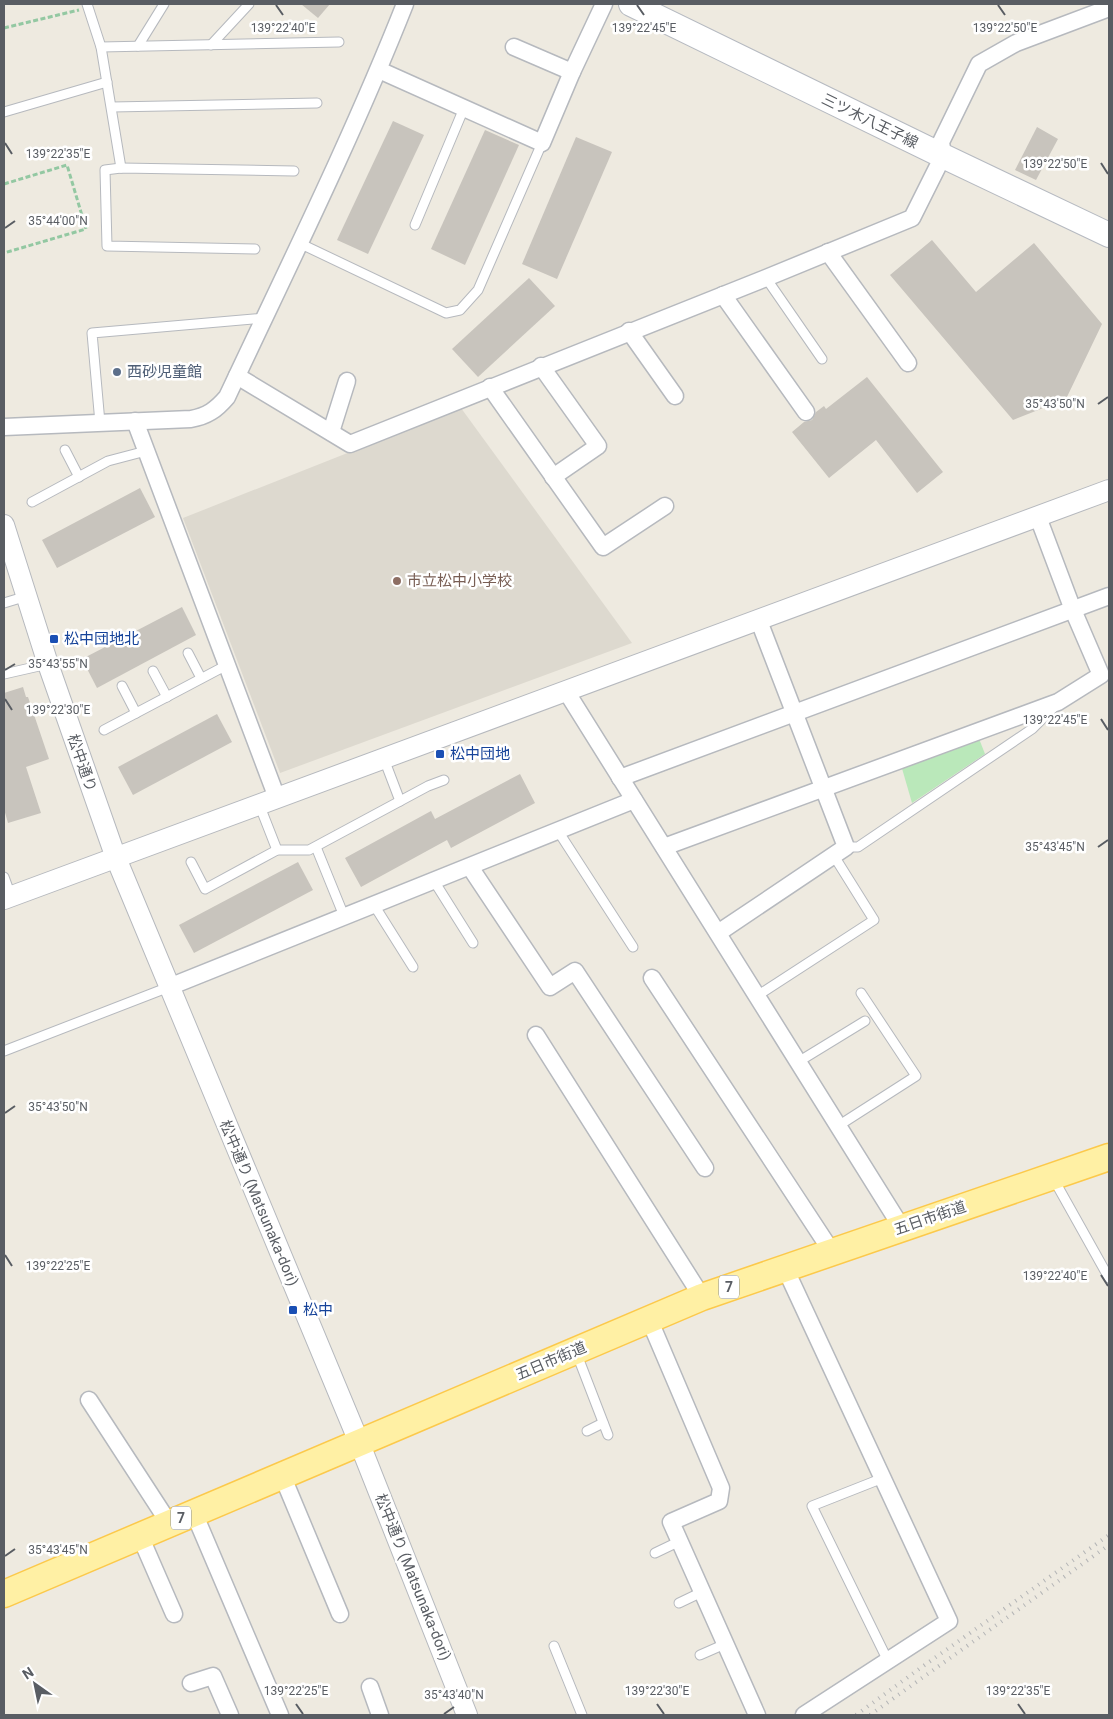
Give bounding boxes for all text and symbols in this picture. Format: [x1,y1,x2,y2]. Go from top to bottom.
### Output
text: 139°22'40"E [251,21,315,35]
text: 139°22'45"E [612,21,676,35]
text: 139°22'50"E [973,21,1037,35]
street label: 三ツ木八王子線 [819,90,921,152]
text: 139°22'35"E [26,147,90,161]
text: 139°22'50"E [1023,157,1087,171]
text: 35°44'00"N [28,214,88,228]
place label: 西砂児童館 [127,363,202,381]
marker: 西砂児童館 [111,366,123,378]
text: 35°43'50"N [1025,397,1085,411]
place label: 市立松中小学校 [407,572,512,590]
marker: 市立松中小学校 [391,575,403,587]
place label: 松中団地北 [64,630,139,648]
marker: 松中団地北 [48,633,60,645]
text: 35°43'55"N [28,657,88,671]
text: 139°22'30"E [26,703,90,717]
text: 139°22'45"E [1023,713,1087,727]
street label: 松中通り [64,732,100,794]
place label: 松中団地 [450,745,510,763]
marker: 松中団地 [434,748,446,760]
text: 35°43'45"N [1025,840,1085,854]
text: 35°43'50"N [28,1100,88,1114]
street label: 松中通り (Matsunaka-dori) [216,1117,302,1289]
street label: 五日市街道 [892,1197,968,1239]
text: 139°22'25"E [26,1259,90,1273]
text: 139°22'40"E [1023,1269,1087,1283]
road number: 7 [719,1275,739,1298]
place label: 松中 [303,1301,333,1319]
marker: 松中 [287,1304,299,1316]
street label: 五日市街道 [513,1338,589,1384]
street label: 松中通り (Matsunaka-dori) [371,1491,455,1663]
road number: 7 [171,1506,191,1530]
text: 35°43'45"N [28,1543,88,1557]
north arrow [10,1659,60,1709]
text: N [19,1664,36,1683]
text: 139°22'25"E [264,1684,328,1698]
text: 139°22'30"E [625,1684,689,1698]
text: 139°22'35"E [986,1684,1050,1698]
text: 35°43'40"N [424,1688,484,1702]

